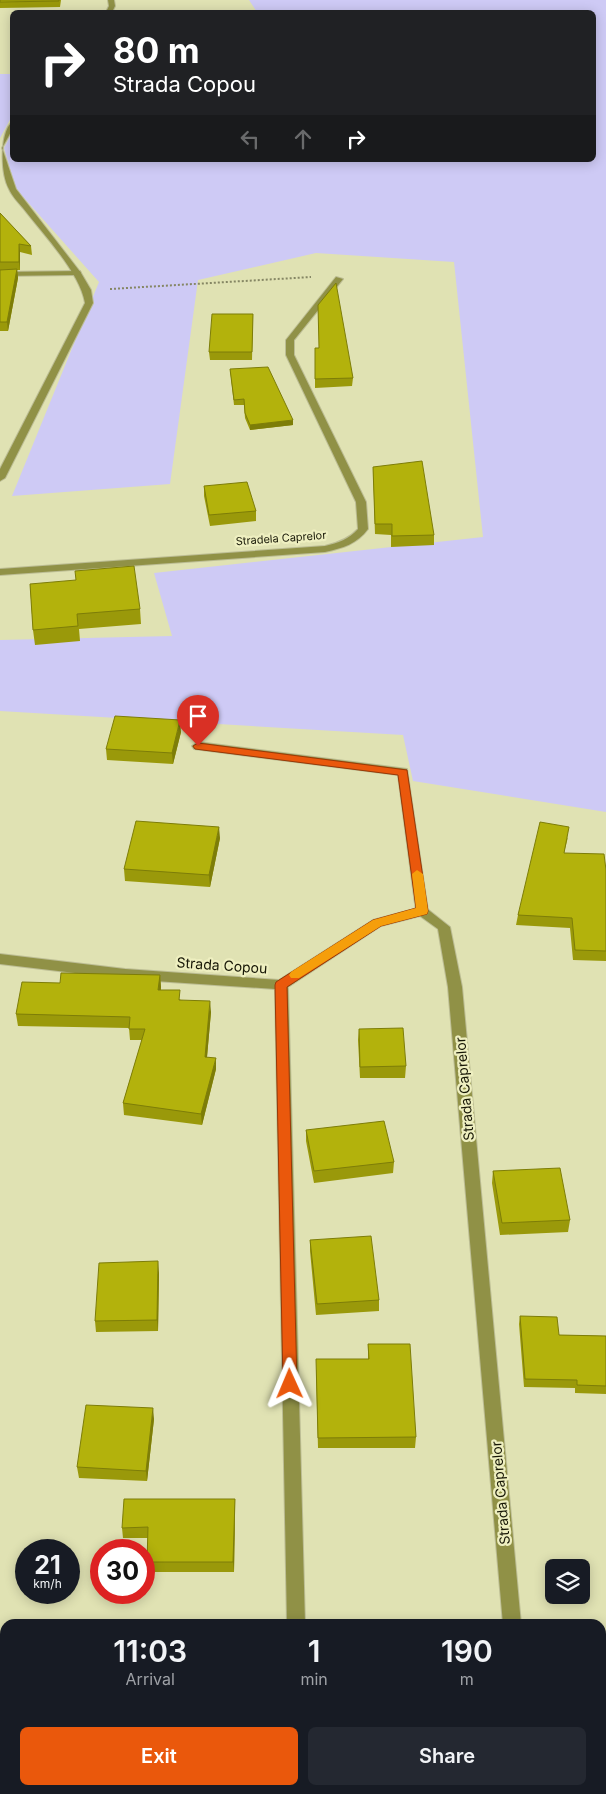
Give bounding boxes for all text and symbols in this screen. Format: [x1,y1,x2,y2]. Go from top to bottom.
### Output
text: 80 m [113,29,200,71]
icon: right [30,30,95,95]
text: Strada Copou [113,71,256,97]
icon: left [236,125,264,153]
icon: ahead [289,125,317,153]
icon: right [342,125,370,153]
street label: Stradela Caprelor [235,528,327,548]
pin [177,695,219,746]
icon: arrive [184,702,212,730]
street label: Strada Copou [176,953,268,977]
street label: Strada Caprelor [451,1036,477,1142]
position arrow [263,1357,315,1409]
street label: Strada Caprelor [487,1440,513,1546]
speed limit sign: 30 [90,1539,155,1604]
text: 21 [34,1550,61,1580]
map controls [545,1559,590,1604]
button: layers [545,1559,590,1604]
text: km/h [33,1576,62,1591]
text: 11:03 [113,1633,187,1669]
text: 1 [308,1633,320,1669]
text: 190 [441,1633,493,1669]
text: Arrival [126,1669,175,1689]
text: min [300,1669,328,1689]
text: m [460,1669,474,1689]
button: Exit [20,1727,298,1785]
button: Share [308,1727,586,1785]

